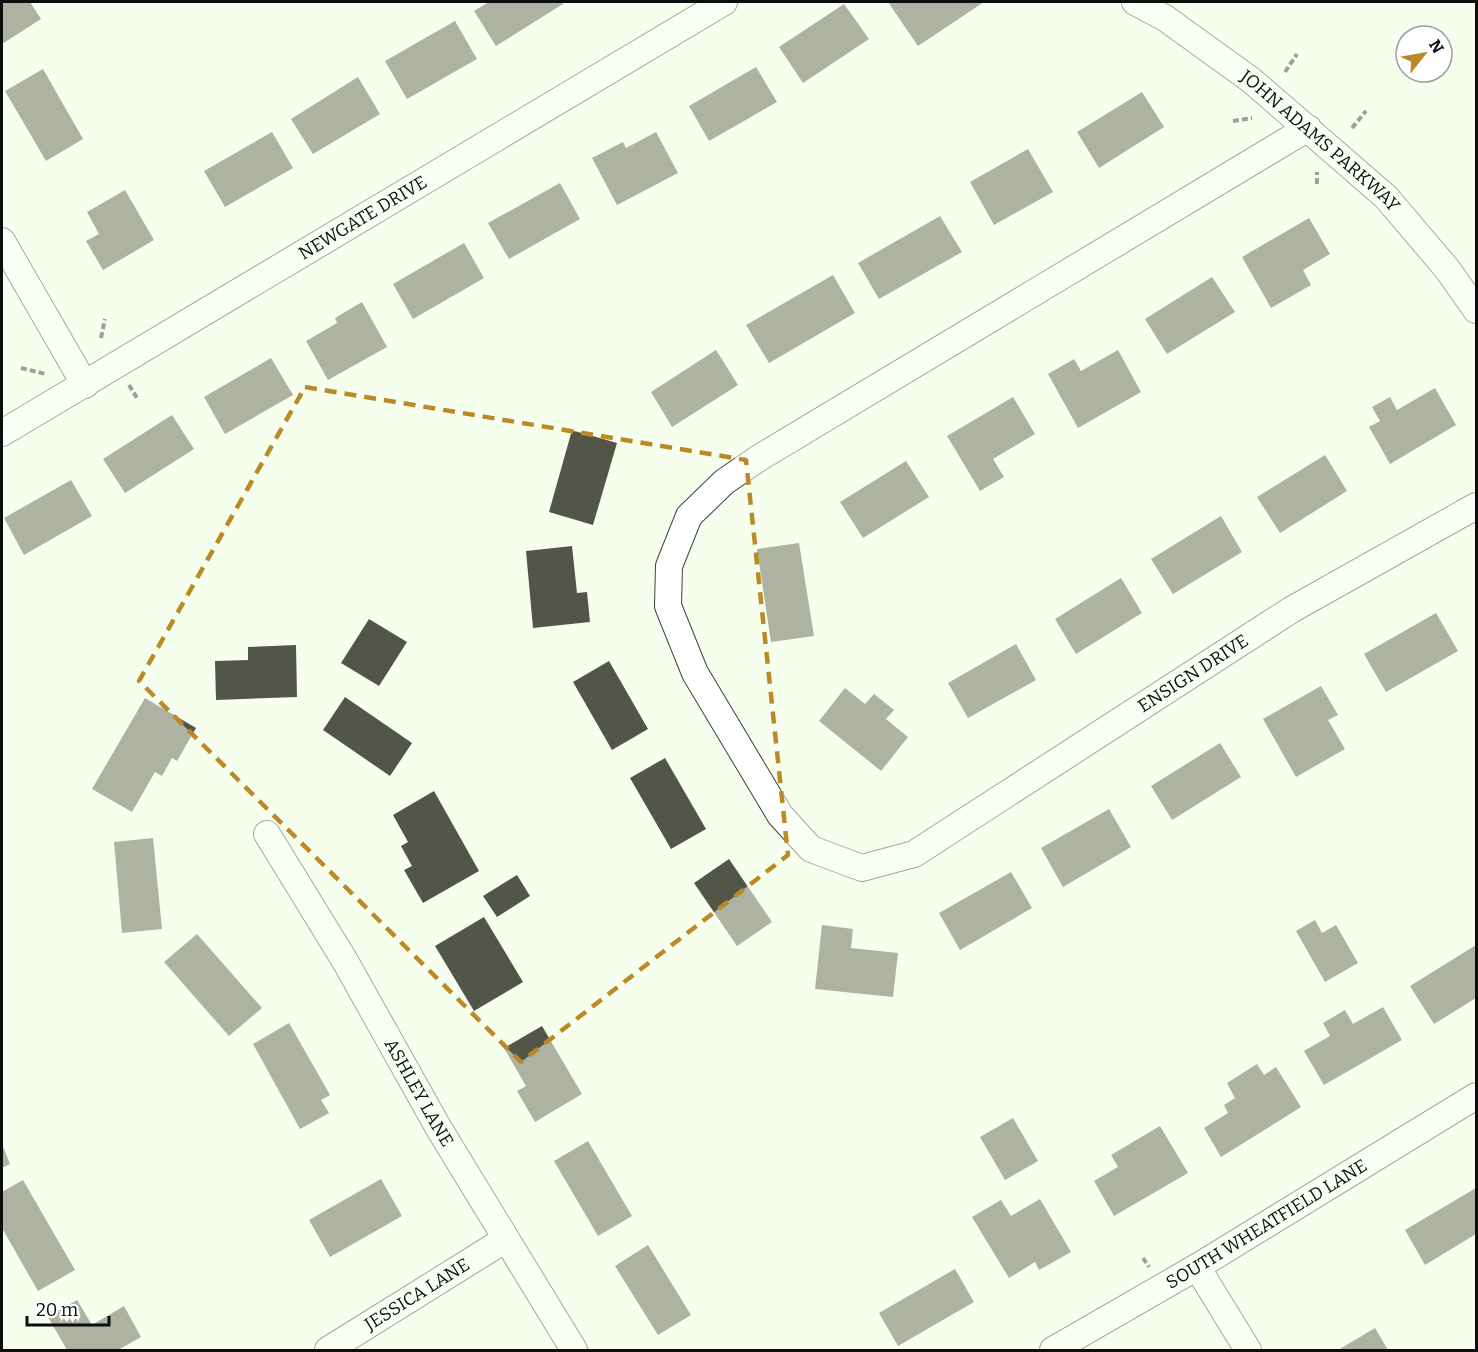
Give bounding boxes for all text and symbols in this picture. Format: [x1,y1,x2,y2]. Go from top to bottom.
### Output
north arrow [1394,24,1454,84]
text: N [1425,36,1448,57]
street label: JOHN ADAMS PARKWAY [1235,65,1405,216]
street label: NEWGATE DRIVE [294,171,431,265]
street label: ENSIGN DRIVE [1134,630,1252,717]
street label: ASHLEY LANE [380,1035,458,1151]
street label: SOUTH WHEATFIELD LANE [1162,1154,1371,1293]
street label: JESSICA LANE [360,1254,474,1336]
scale bar [27,1289,110,1327]
text: 20 m [36,1299,78,1321]

